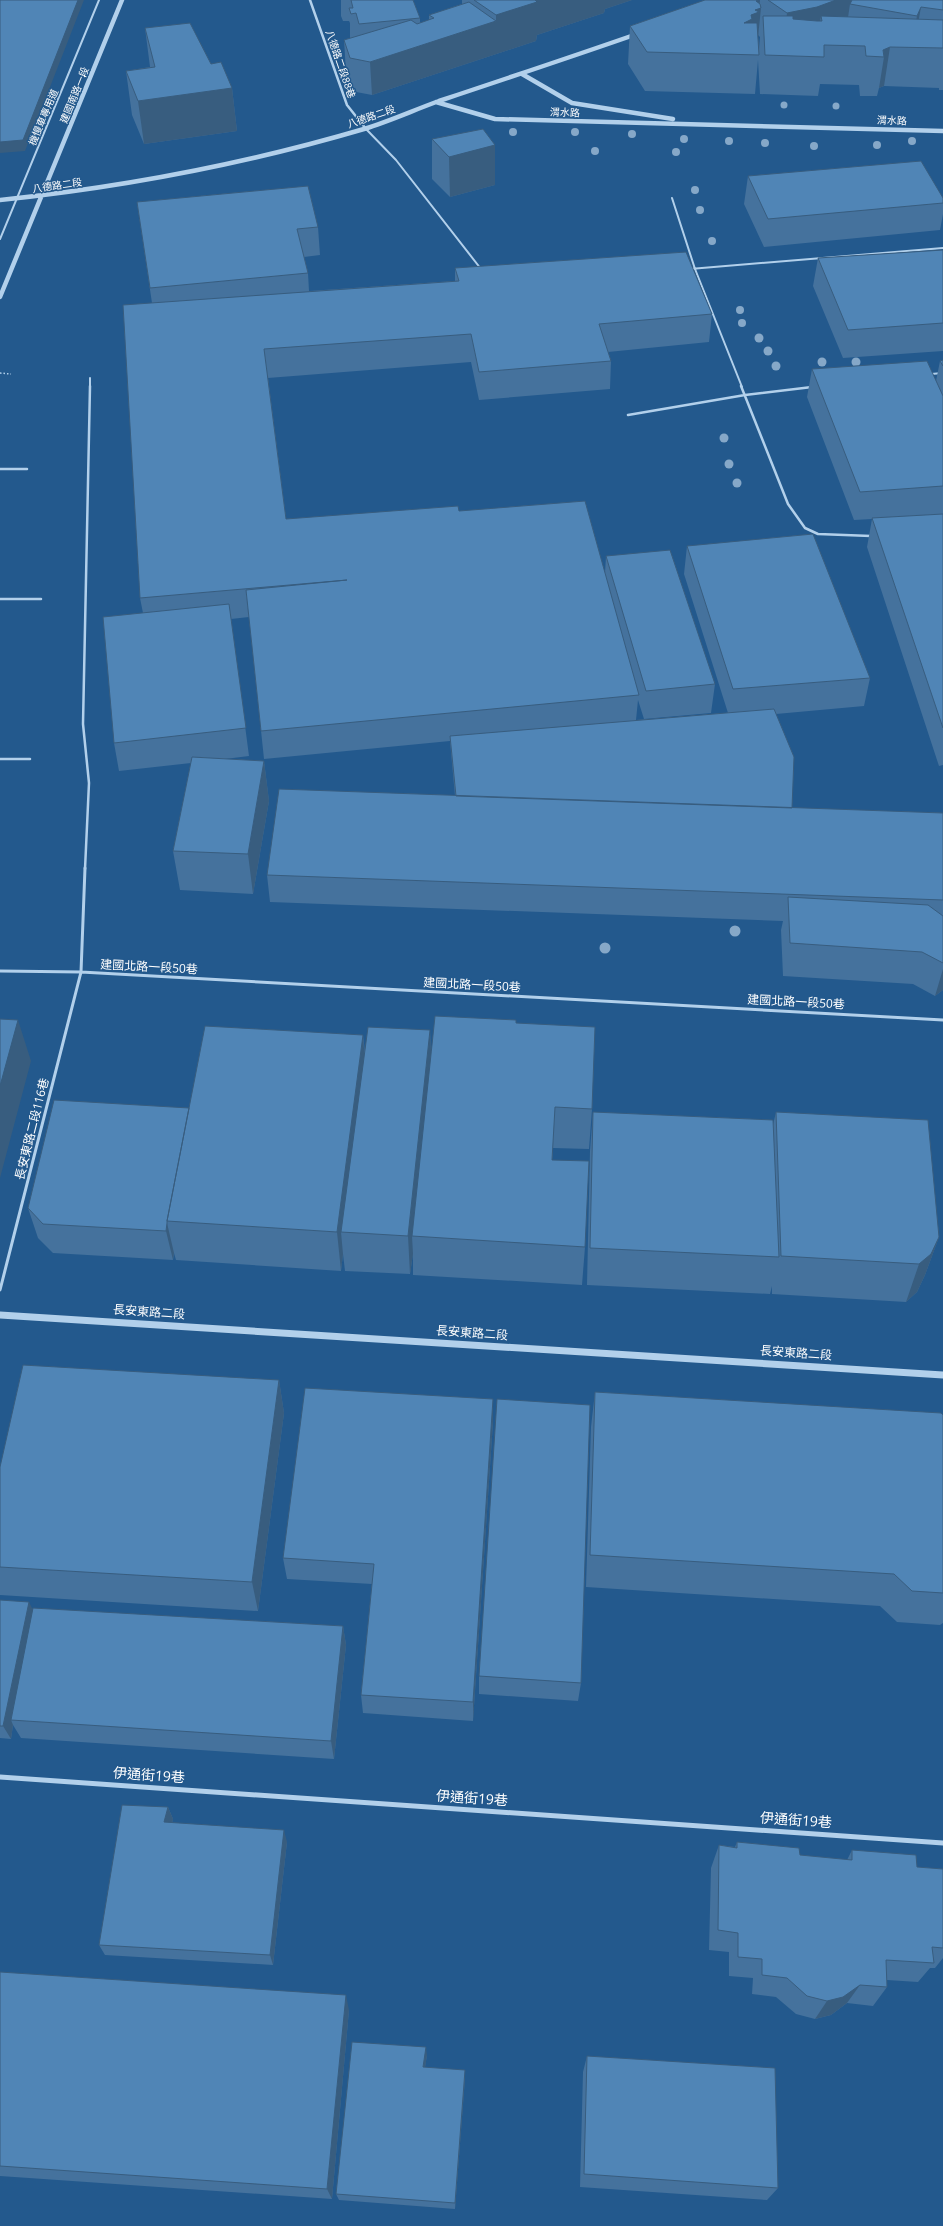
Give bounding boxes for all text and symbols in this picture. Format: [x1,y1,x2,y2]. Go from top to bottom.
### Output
street label: 八德路二段88巷 [323,28,359,100]
street label: 建國南路一段 [56,65,92,125]
street label: 機慢車專用道 [25,87,61,147]
street label: 八德路二段 [345,101,397,131]
street label: 渭水路 [550,104,580,120]
street label: 渭水路 [877,112,907,128]
street label: 八德路二段 [31,175,83,195]
street label: 建國北路一段50巷 [100,955,198,978]
street label: 建國北路一段50巷 [423,973,521,996]
street label: 建國北路一段50巷 [747,990,845,1013]
street label: 長安東路二段116巷 [11,1076,52,1182]
street label: 長安東路二段 [113,1301,186,1322]
street label: 長安東路二段 [436,1322,509,1343]
street label: 長安東路二段 [760,1342,833,1363]
street label: 伊通街19巷 [112,1763,186,1786]
street label: 伊通街19巷 [435,1786,509,1809]
street label: 伊通街19巷 [759,1808,833,1831]

